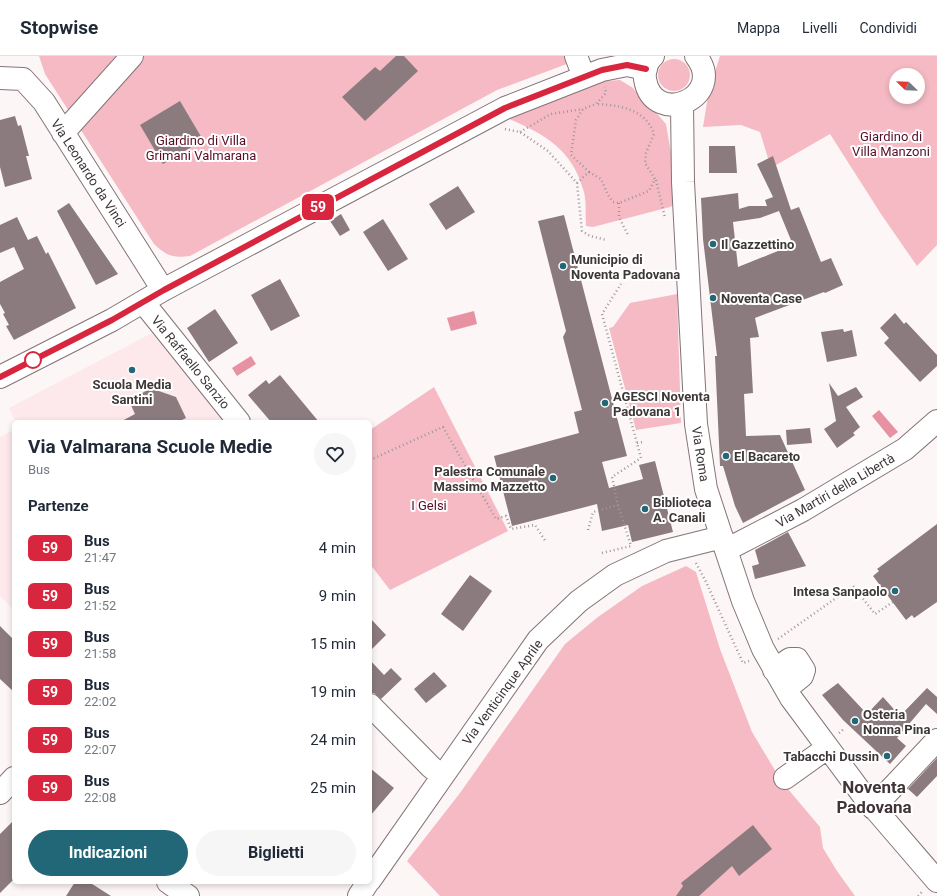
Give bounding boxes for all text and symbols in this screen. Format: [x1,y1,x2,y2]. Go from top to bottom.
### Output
text: Stopwise [20,16,98,39]
text: Mappa [737,20,780,36]
text: Livelli [802,20,837,36]
text: Condividi [859,20,917,36]
north arrow [889,68,925,104]
map controls [889,68,925,104]
street label: Via Leonardo da Vinci [48,116,129,230]
park label: Giardino di Villa Manzoni [852,129,930,159]
park label: Giardino di Villa Grimani Valmarana [146,133,256,163]
line badge: 59 [300,194,336,220]
text: 59 [310,199,326,215]
place label: Il Gazzettino [721,237,794,252]
marker: Il Gazzettino [708,239,718,249]
place label: Municipio di Noventa Padovana [571,252,680,282]
marker: Municipio di Noventa Padovana [558,261,568,271]
place label: Noventa Case [721,291,802,306]
marker: Noventa Case [708,293,718,303]
street label: Via Raffaello Sanzio [148,313,233,412]
unlabelled marker [24,351,42,369]
marker: Scuola Media Santini [127,365,137,375]
place label: Scuola Media Santini [92,377,172,407]
place label: AGESCI Noventa Padovana 1 [613,389,710,419]
marker: AGESCI Noventa Padovana 1 [600,398,610,408]
street label: Via Roma [689,425,712,483]
button: heart [314,433,356,475]
text: Via Valmarana Scuole Medie [28,435,272,458]
place label: El Bacareto [734,449,800,464]
street label: Via Martiri della Libertà [773,450,897,531]
marker: El Bacareto [721,451,731,461]
text: Bus [28,462,50,477]
place label: Palestra Comunale Massimo Mazzetto [434,464,545,494]
marker: Palestra Comunale Massimo Mazzetto [548,473,558,483]
place label: Biblioteca A. Canali [653,495,711,525]
text: Partenze [28,497,89,515]
park label: I Gelsi [411,498,447,513]
marker: Biblioteca A. Canali [640,504,650,514]
text: Bus [84,532,110,550]
text: 4 min [319,539,356,557]
text: 59 [42,540,58,556]
text: 21:47 [84,550,116,565]
text: Bus [84,580,110,598]
place label: Intesa Sanpaolo [793,584,887,599]
marker: Intesa Sanpaolo [890,586,900,596]
text: 9 min [319,587,356,605]
text: 59 [42,588,58,604]
text: 21:52 [84,598,116,613]
text: Bus [84,628,110,646]
text: 15 min [310,635,356,653]
text: 59 [42,636,58,652]
street label: Via Venticinque Aprile [459,637,546,748]
text: 21:58 [84,646,116,661]
text: Bus [84,676,110,694]
text: 19 min [310,683,356,701]
text: 59 [42,684,58,700]
text: 22:02 [84,694,116,709]
place label: Osteria Nonna Pina [863,707,930,737]
marker: Osteria Nonna Pina [850,716,860,726]
text: Bus [84,724,110,742]
text: 24 min [310,731,356,749]
text: 59 [42,732,58,748]
text: 22:07 [84,742,116,757]
place label: Tabacchi Dussin [783,749,879,764]
marker: Tabacchi Dussin [882,751,892,761]
text: Bus [84,772,110,790]
district label: Noventa Padovana [836,777,912,817]
text: 25 min [310,779,356,797]
text: 59 [42,780,58,796]
text: 22:08 [84,790,116,805]
button: Indicazioni [28,830,188,876]
button: Biglietti [196,830,356,876]

